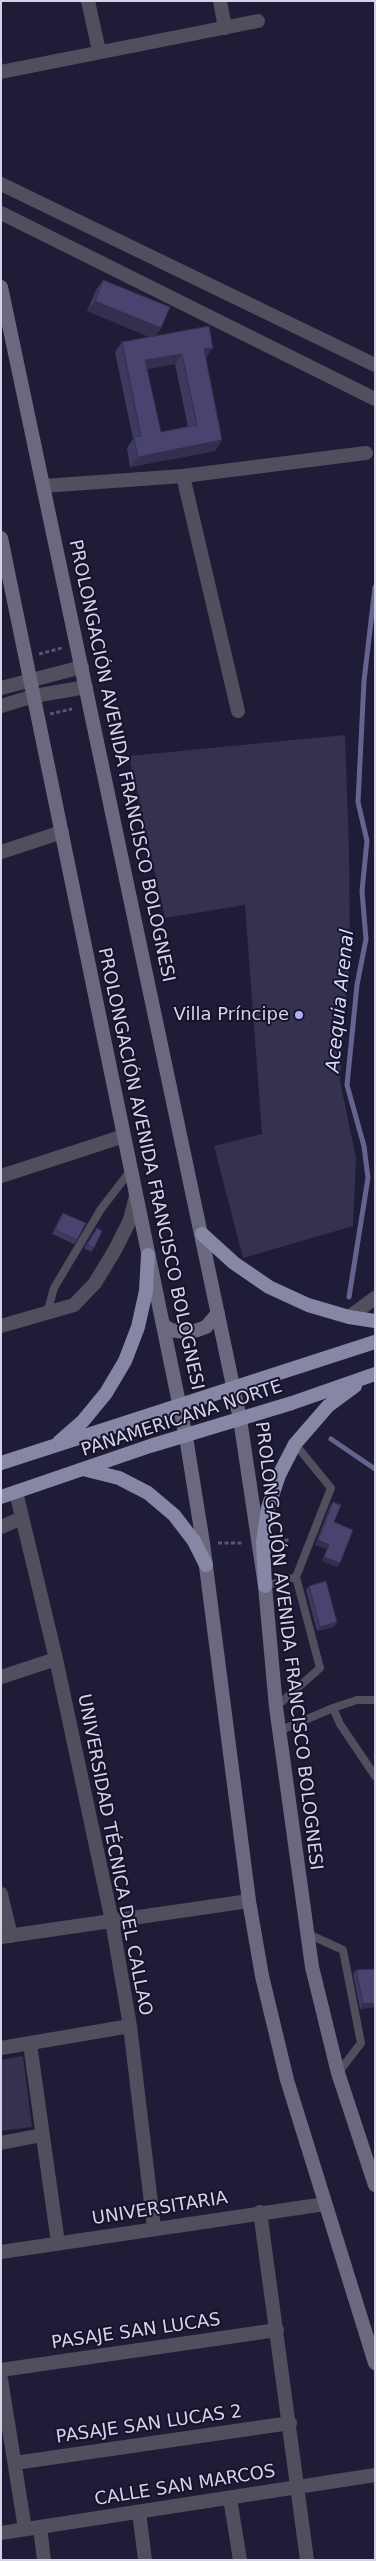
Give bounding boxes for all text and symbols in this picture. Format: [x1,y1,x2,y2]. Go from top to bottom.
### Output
street label: PROLONGACIÓN AVENIDA FRANCISCO BOLOGNESI [63,538,179,984]
water label: Acequia Arenal [322,928,360,1074]
street label: PROLONGACIÓN AVENIDA FRANCISCO BOLOGNESI [92,946,208,1392]
place label: Villa Príncipe [174,1004,289,1026]
marker: Villa Príncipe [293,1009,305,1021]
street label: PANAMERICANA NORTE [79,1376,285,1462]
street label: PROLONGACIÓN AVENIDA FRANCISCO BOLOGNESI [250,1420,326,1872]
street label: UNIVERSIDAD TÉCNICA DEL CALLAO [72,1692,156,2018]
street label: UNIVERSITARIA [91,2188,229,2230]
street label: PASAJE SAN LUCAS [50,2309,222,2355]
street label: PASAJE SAN LUCAS 2 [55,2401,243,2449]
street label: CALLE SAN MARCOS [93,2461,277,2511]

